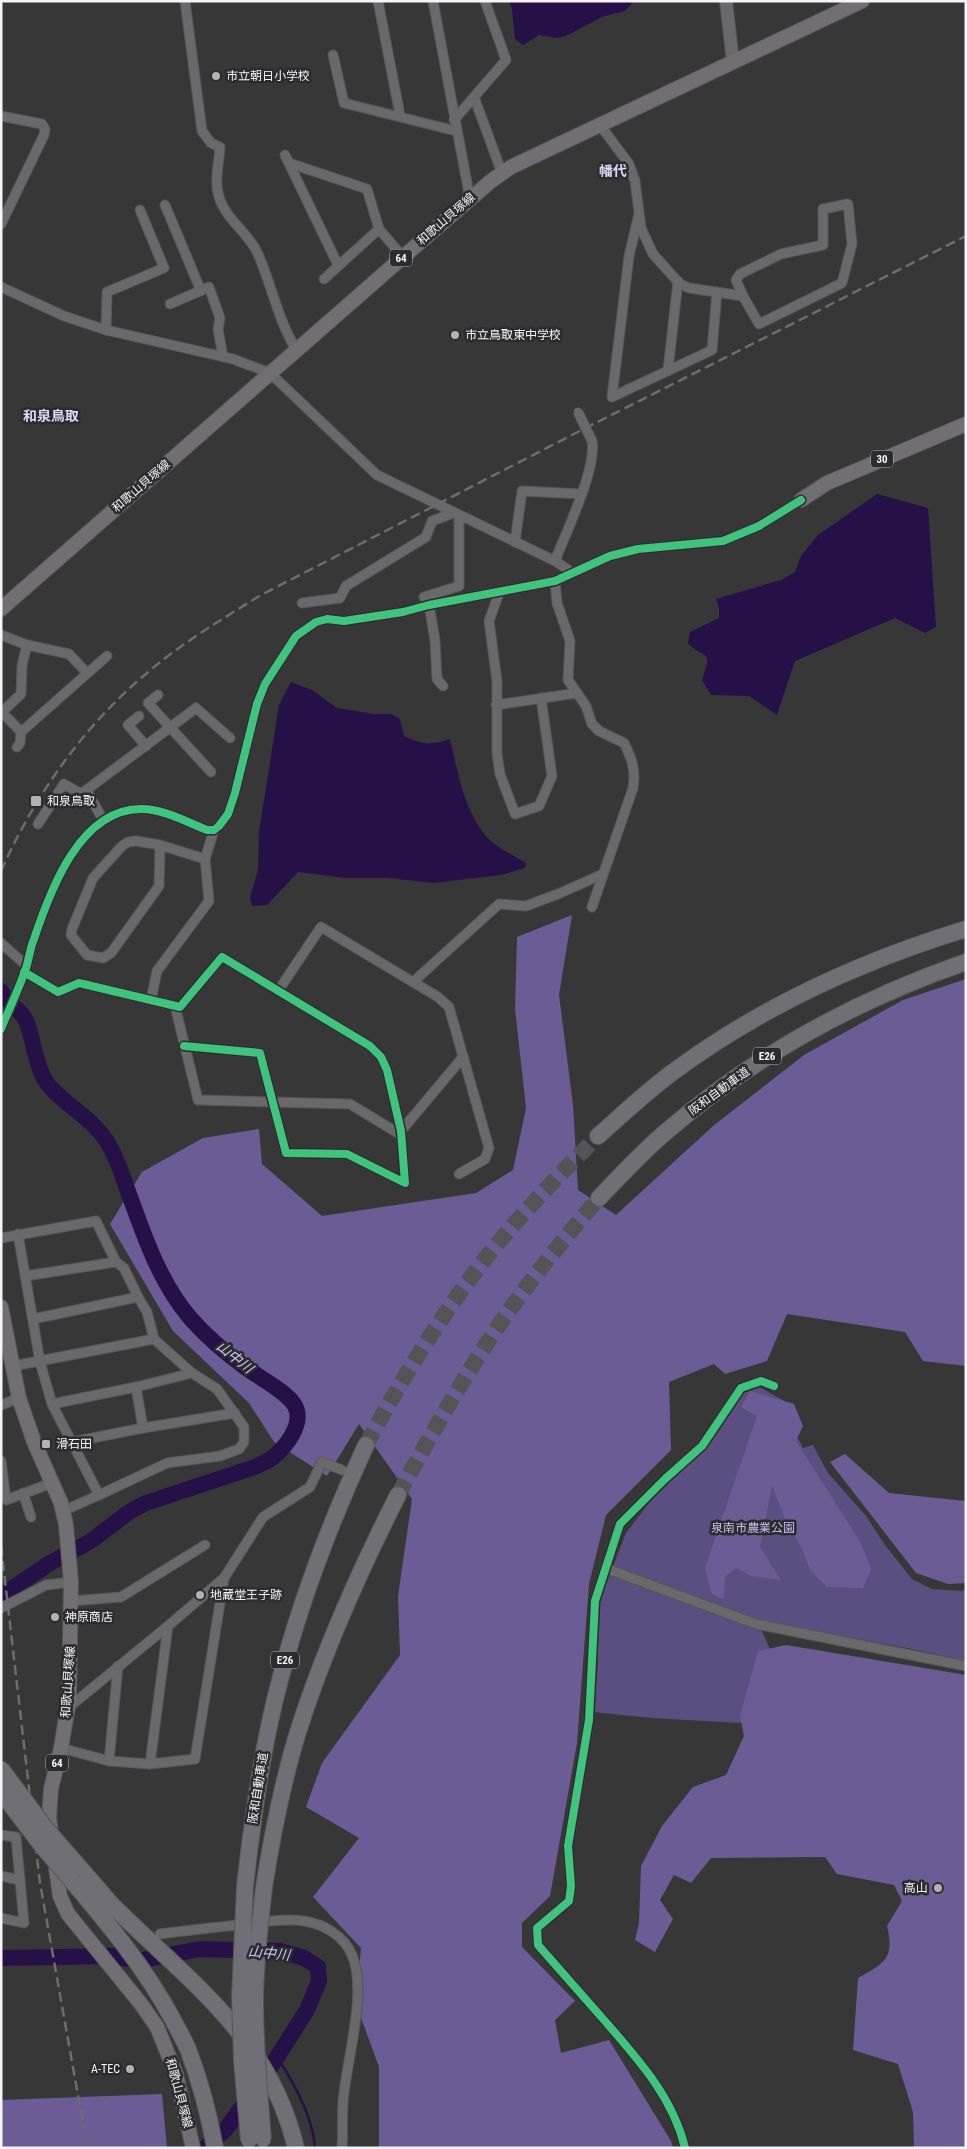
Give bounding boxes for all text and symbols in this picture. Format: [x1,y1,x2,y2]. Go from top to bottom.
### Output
place label: 市立朝日小学校 [226,69,310,83]
marker: 市立朝日小学校 [210,70,222,82]
district label: 幡代 [599,163,627,179]
street label: 和歌山貝塚線 [414,190,478,248]
road number: 64 [390,250,412,266]
place label: 市立鳥取東中学校 [465,328,561,342]
marker: 市立鳥取東中学校 [449,329,461,341]
district label: 和泉鳥取 [23,408,79,424]
road number: 30 [871,450,893,468]
street label: 和歌山貝塚線 [109,457,173,515]
marker: 和泉鳥取 [29,794,43,808]
place label: 和泉鳥取 [47,794,95,808]
road number: E26 [753,1048,781,1064]
street label: 阪和自動車道 [686,1064,752,1118]
water label: 山中川 [214,1338,258,1378]
place label: 滑石田 [56,1437,92,1451]
marker: 滑石田 [40,1438,52,1450]
park label: 泉南市農業公園 [711,1521,795,1535]
place label: 地蔵堂王子跡 [210,1588,282,1602]
marker: 地蔵堂王子跡 [194,1589,206,1601]
place label: 神原商店 [65,1610,113,1624]
marker: 神原商店 [49,1611,61,1623]
street label: 和歌山貝塚線 [59,1646,77,1718]
road number: E26 [271,1652,299,1668]
street label: 阪和自動車道 [245,1751,271,1825]
road number: 64 [46,1755,68,1772]
place label: 高山 [904,1881,928,1895]
marker: 高山 [932,1882,944,1894]
water label: 山中川 [247,1943,293,1963]
street label: 和歌山貝塚線 [163,2056,195,2130]
place label: A-TEC [91,2062,120,2076]
marker: A-TEC [124,2063,136,2075]

